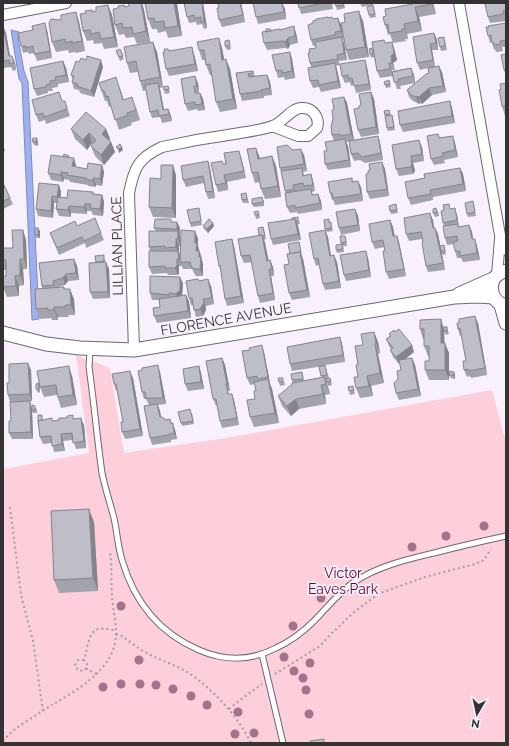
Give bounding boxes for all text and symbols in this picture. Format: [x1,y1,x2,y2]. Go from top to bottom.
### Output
street label: LILLIAN PLACE [108,196,126,296]
street label: FLORENCE AVENUE [159,300,293,338]
park label: Victor Eaves Park [308,565,379,597]
north arrow [457,694,497,734]
text: N [470,716,481,730]

